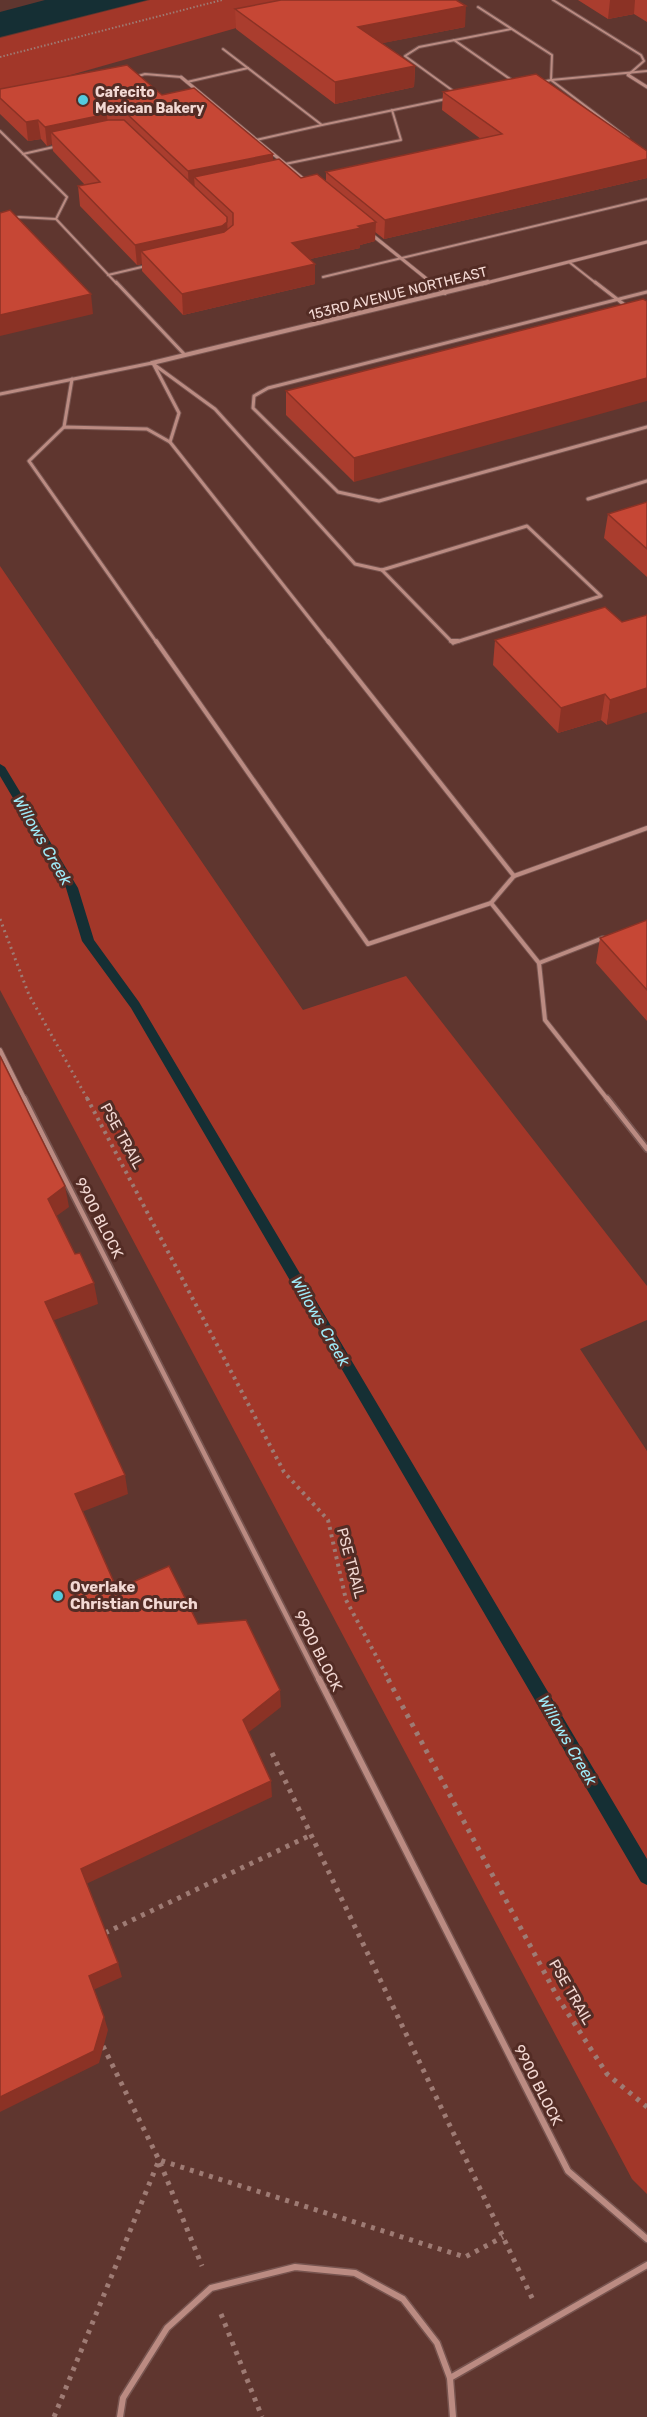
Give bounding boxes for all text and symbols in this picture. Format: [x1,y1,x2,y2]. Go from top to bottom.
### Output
place label: Cafecito Mexican Bakery [95,84,205,117]
marker: Cafecito Mexican Bakery [76,93,90,107]
street label: 153RD AVENUE NORTHEAST [307,263,489,324]
water label: Willows Creek [9,792,76,889]
street label: PSE TRAIL [97,1100,148,1173]
street label: 9900 BLOCK [71,1175,127,1261]
water label: Willows Creek [287,1273,354,1370]
street label: PSE TRAIL [333,1526,369,1601]
place label: Overlake Christian Church [70,1578,198,1613]
marker: Overlake Christian Church [51,1589,65,1603]
street label: 9900 BLOCK [290,1608,346,1694]
water label: Willows Creek [534,1692,601,1789]
street label: PSE TRAIL [545,1956,597,2028]
street label: 9900 BLOCK [510,2042,566,2128]

